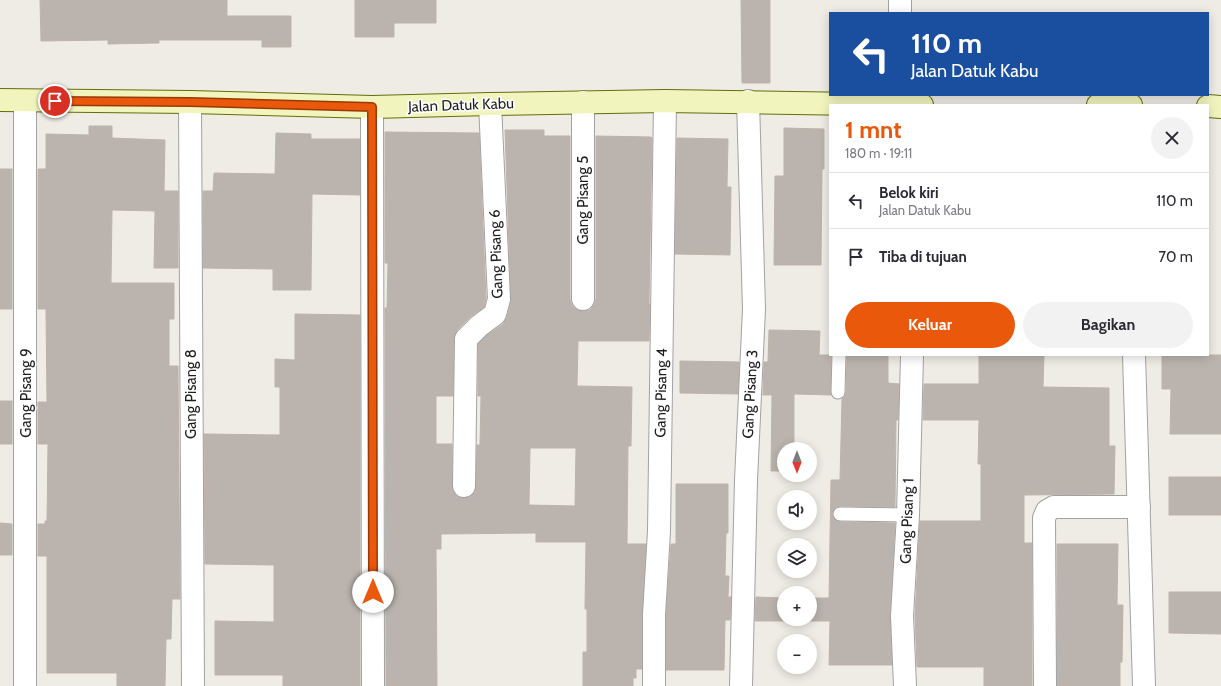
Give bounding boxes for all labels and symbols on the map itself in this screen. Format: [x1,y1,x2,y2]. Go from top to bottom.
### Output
pin [38,84,72,118]
street label: Jalan Datuk Kabu [407,94,514,116]
street label: Gang Pisang 5 [574,156,592,244]
street label: Gang Pisang 6 [485,209,507,299]
street label: Gang Pisang 9 [17,348,35,438]
street label: Gang Pisang 4 [651,348,671,438]
street label: Gang Pisang 8 [182,349,200,439]
street label: Gang Pisang 3 [739,349,761,439]
north arrow [777,442,817,482]
street label: Gang Pisang 1 [897,478,917,564]
position arrow [352,571,394,613]

